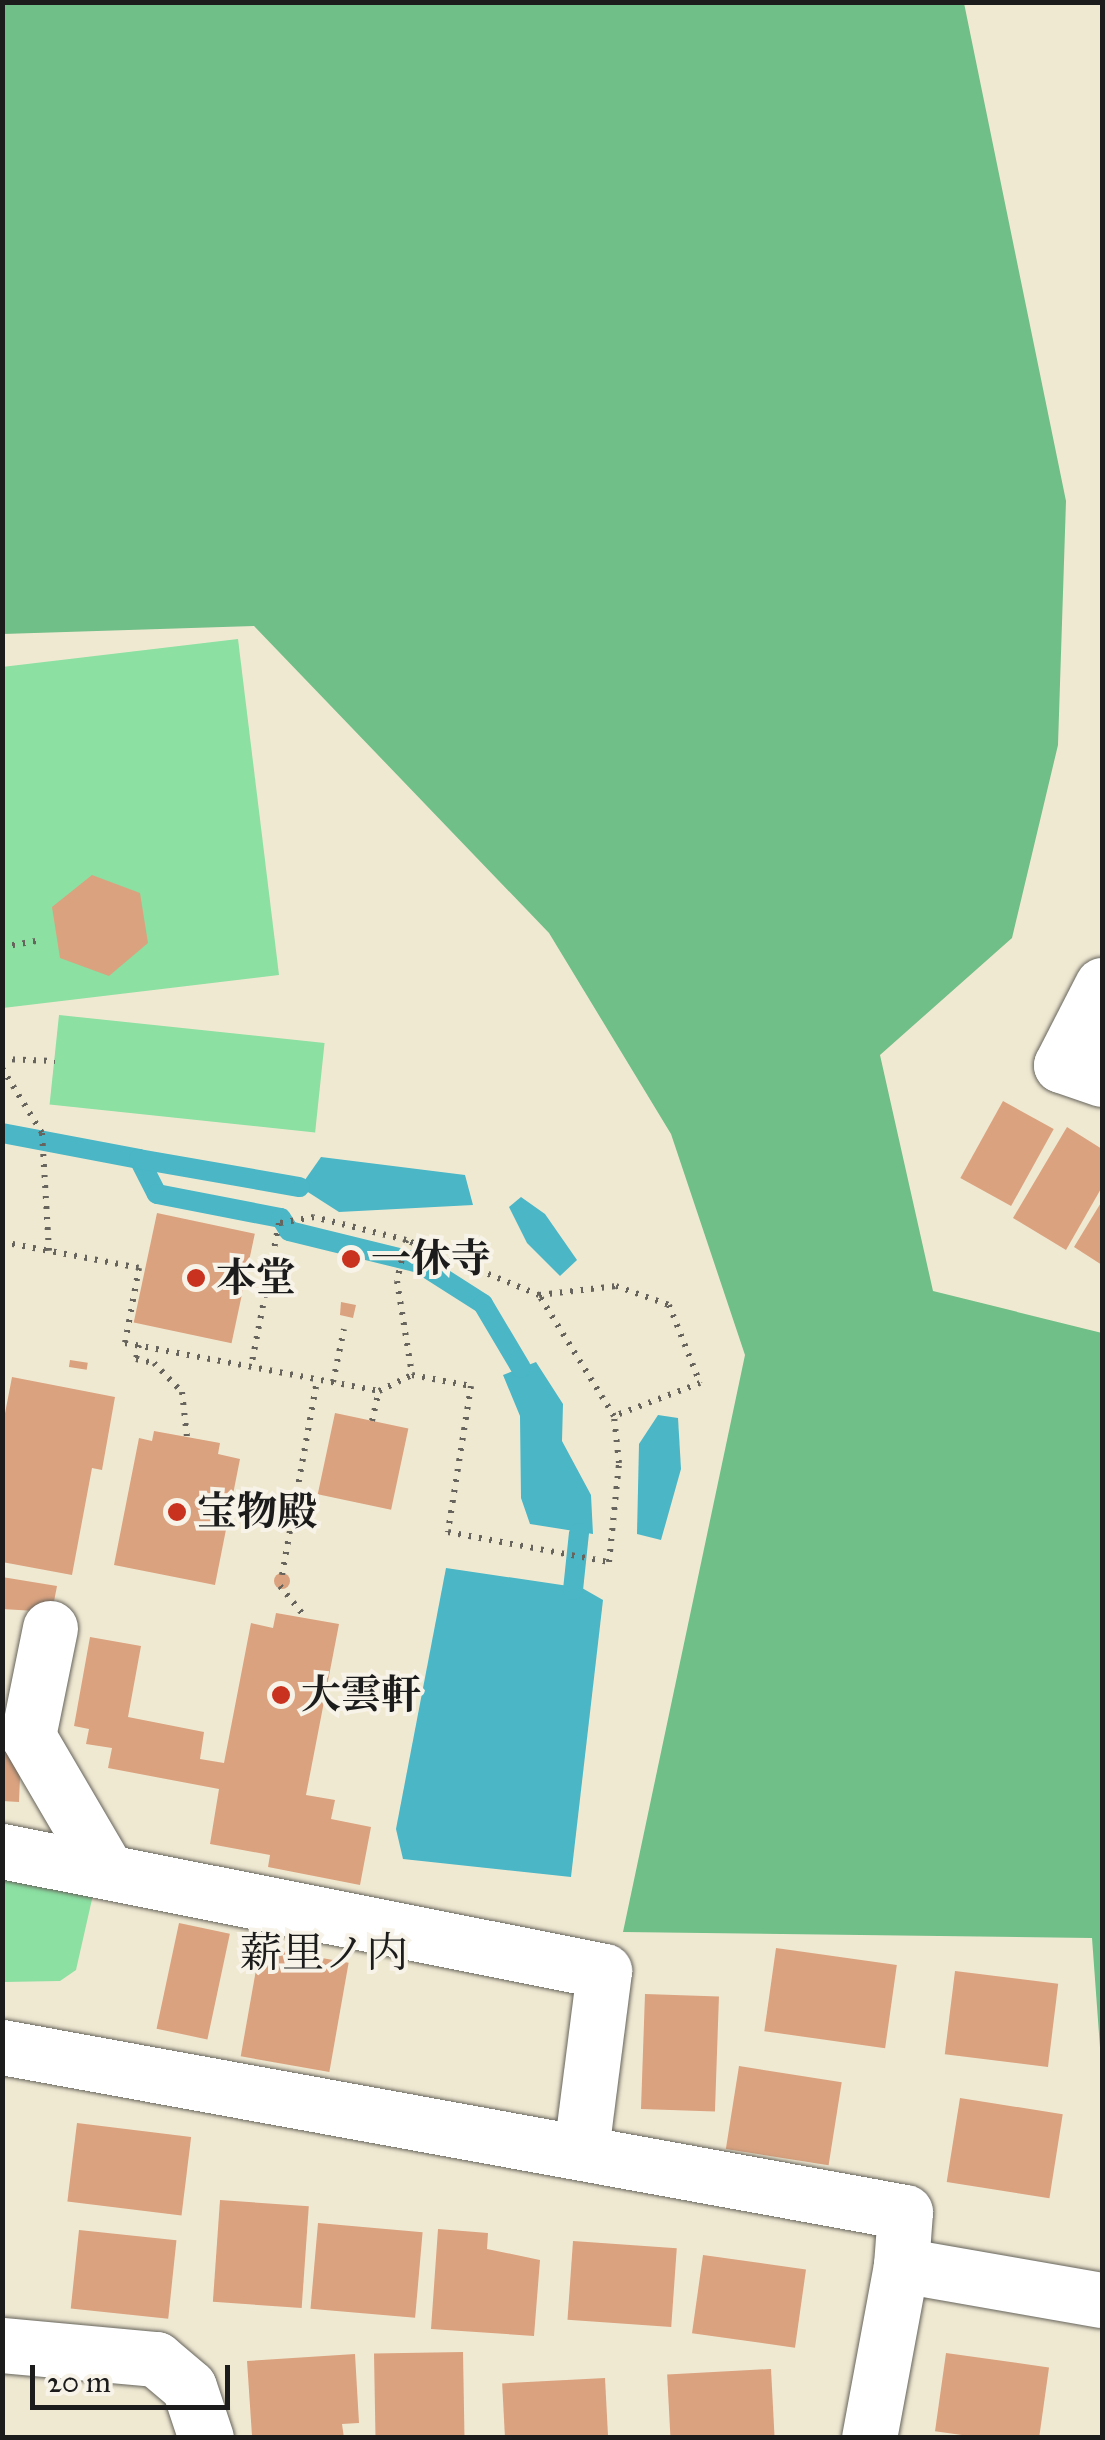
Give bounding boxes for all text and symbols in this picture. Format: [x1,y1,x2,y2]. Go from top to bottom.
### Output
place label: 一休寺 [371,1235,491,1283]
marker: 一休寺 [340,1248,362,1270]
place label: 本堂 [216,1254,296,1302]
marker: 本堂 [185,1267,207,1289]
place label: 宝物殿 [197,1488,317,1536]
marker: 宝物殿 [166,1501,188,1523]
place label: 大雲軒 [301,1671,421,1719]
marker: 大雲軒 [270,1684,292,1706]
district label: 薪里ノ内 [240,1928,408,1978]
scale bar [35,2345,235,2407]
text: 20 m [47,2364,111,2400]

